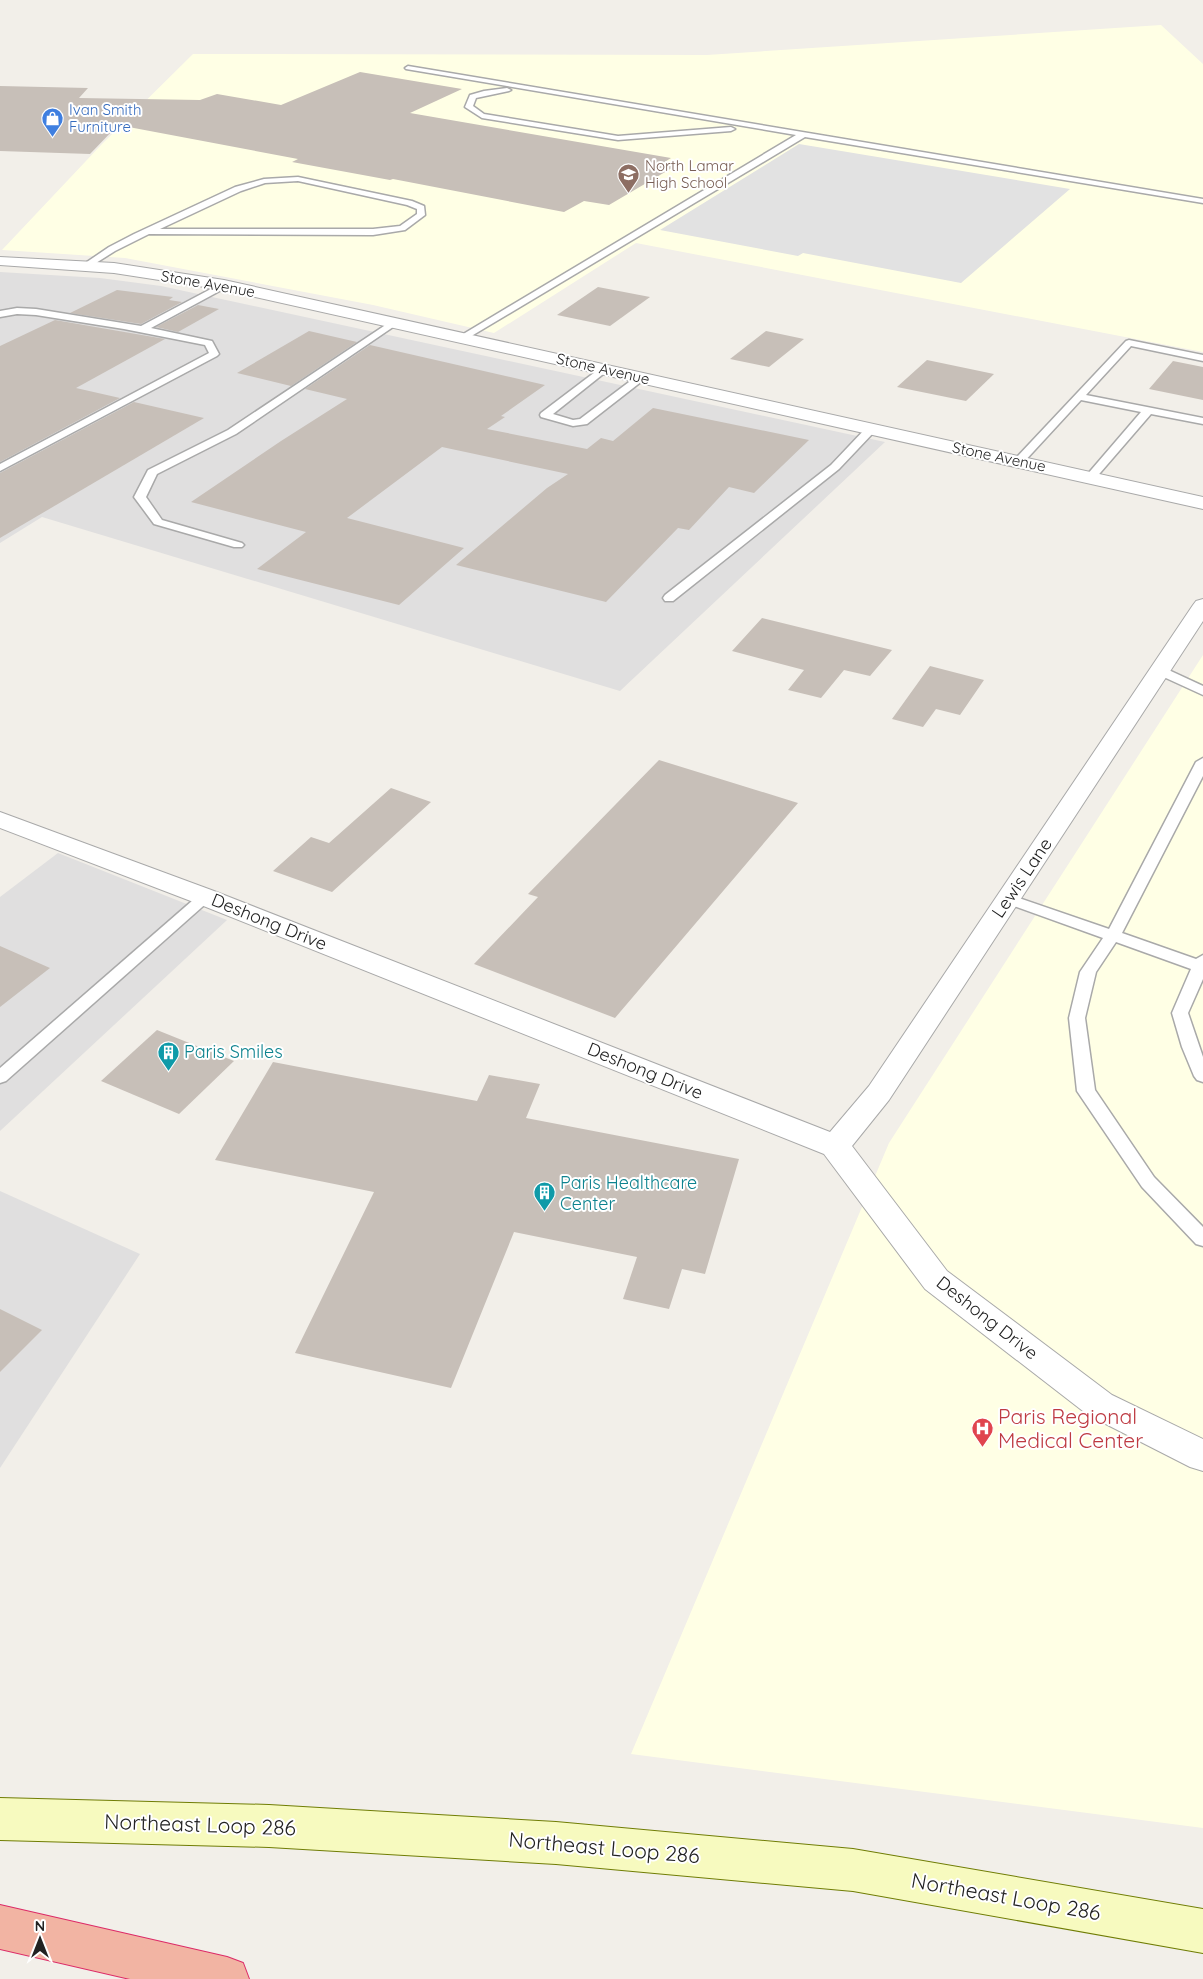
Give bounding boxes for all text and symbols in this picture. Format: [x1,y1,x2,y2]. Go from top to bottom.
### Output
place label: Ivan Smith Furniture [69,100,141,136]
shop icon: Ivan Smith Furniture [41,107,65,138]
place label: North Lamar High School [645,156,734,192]
school or university icon: North Lamar High School [617,163,641,194]
street label: Stone Avenue [160,266,257,301]
street label: Stone Avenue [555,349,652,388]
street label: Stone Avenue [951,437,1048,476]
street label: Lewis Lane [986,833,1057,922]
street label: Deshong Drive [208,888,330,955]
street label: Deshong Drive [584,1037,706,1104]
building icon: Paris Smiles [156,1040,180,1071]
place label: Paris Smiles [184,1040,283,1063]
place label: Paris Healthcare Center [560,1171,697,1215]
building icon: Paris Healthcare Center [532,1181,556,1212]
street label: Deshong Drive [932,1271,1043,1364]
place label: Paris Regional Medical Center [998,1403,1143,1453]
hospital icon: Paris Regional Medical Center [970,1417,994,1448]
street label: Northeast Loop 286 [104,1808,296,1840]
street label: Northeast Loop 286 [507,1826,701,1868]
street label: Northeast Loop 286 [909,1867,1103,1925]
north arrow [15,1914,65,1964]
text: N [35,1917,45,1935]

